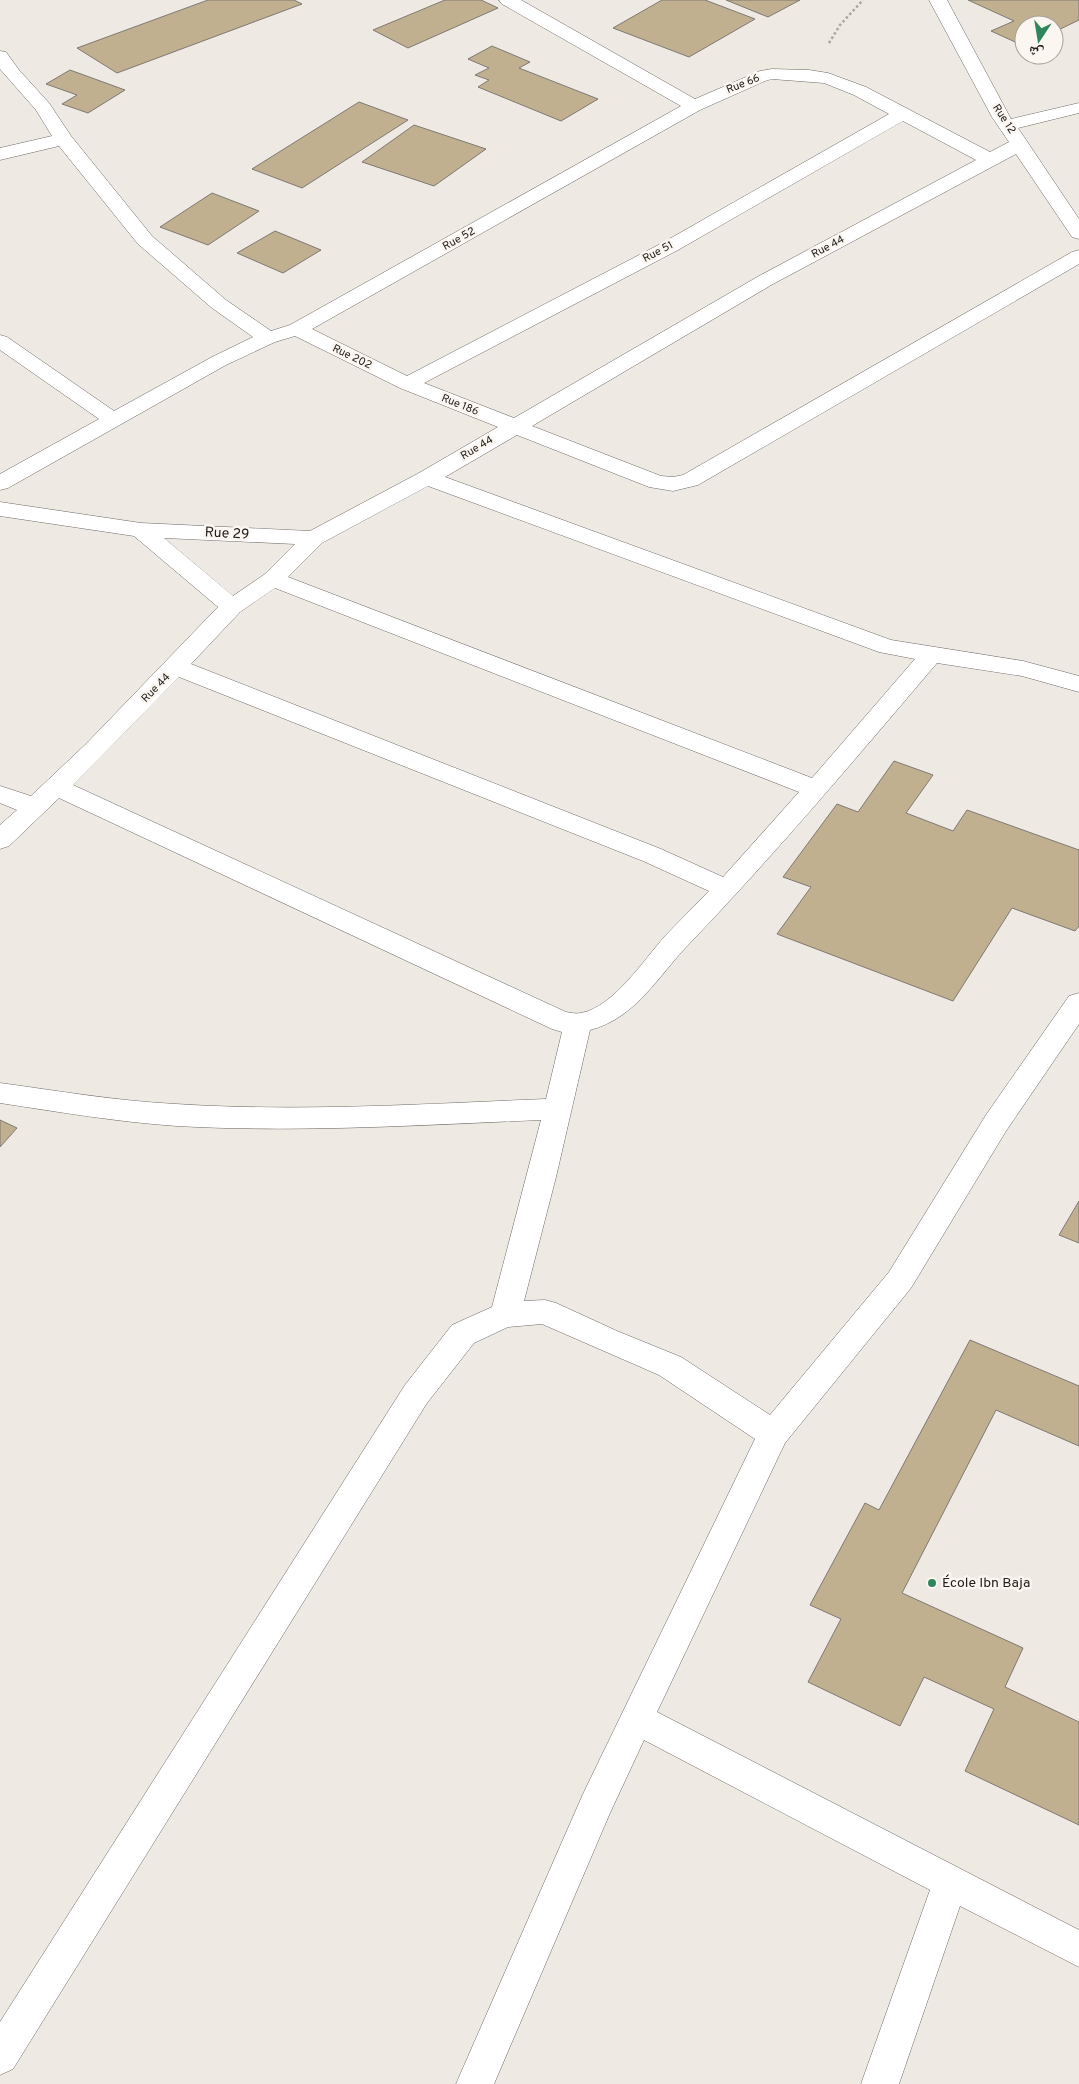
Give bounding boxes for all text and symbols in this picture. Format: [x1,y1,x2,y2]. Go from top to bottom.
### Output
north arrow [1014,15,1064,65]
text: ش [1027,41,1046,61]
street label: Rue 66 [724,71,762,97]
street label: Rue 12 [989,102,1019,136]
street label: Rue 52 [440,224,478,254]
street label: Rue 44 [809,232,847,262]
street label: Rue 51 [640,238,676,266]
street label: Rue 202 [330,341,374,373]
street label: Rue 186 [439,391,481,419]
street label: Rue 44 [458,433,496,463]
street label: Rue 29 [204,524,250,544]
street label: Rue 44 [139,670,173,706]
place label: École Ibn Baja [942,1574,1030,1592]
marker: École Ibn Baja [926,1577,938,1589]

